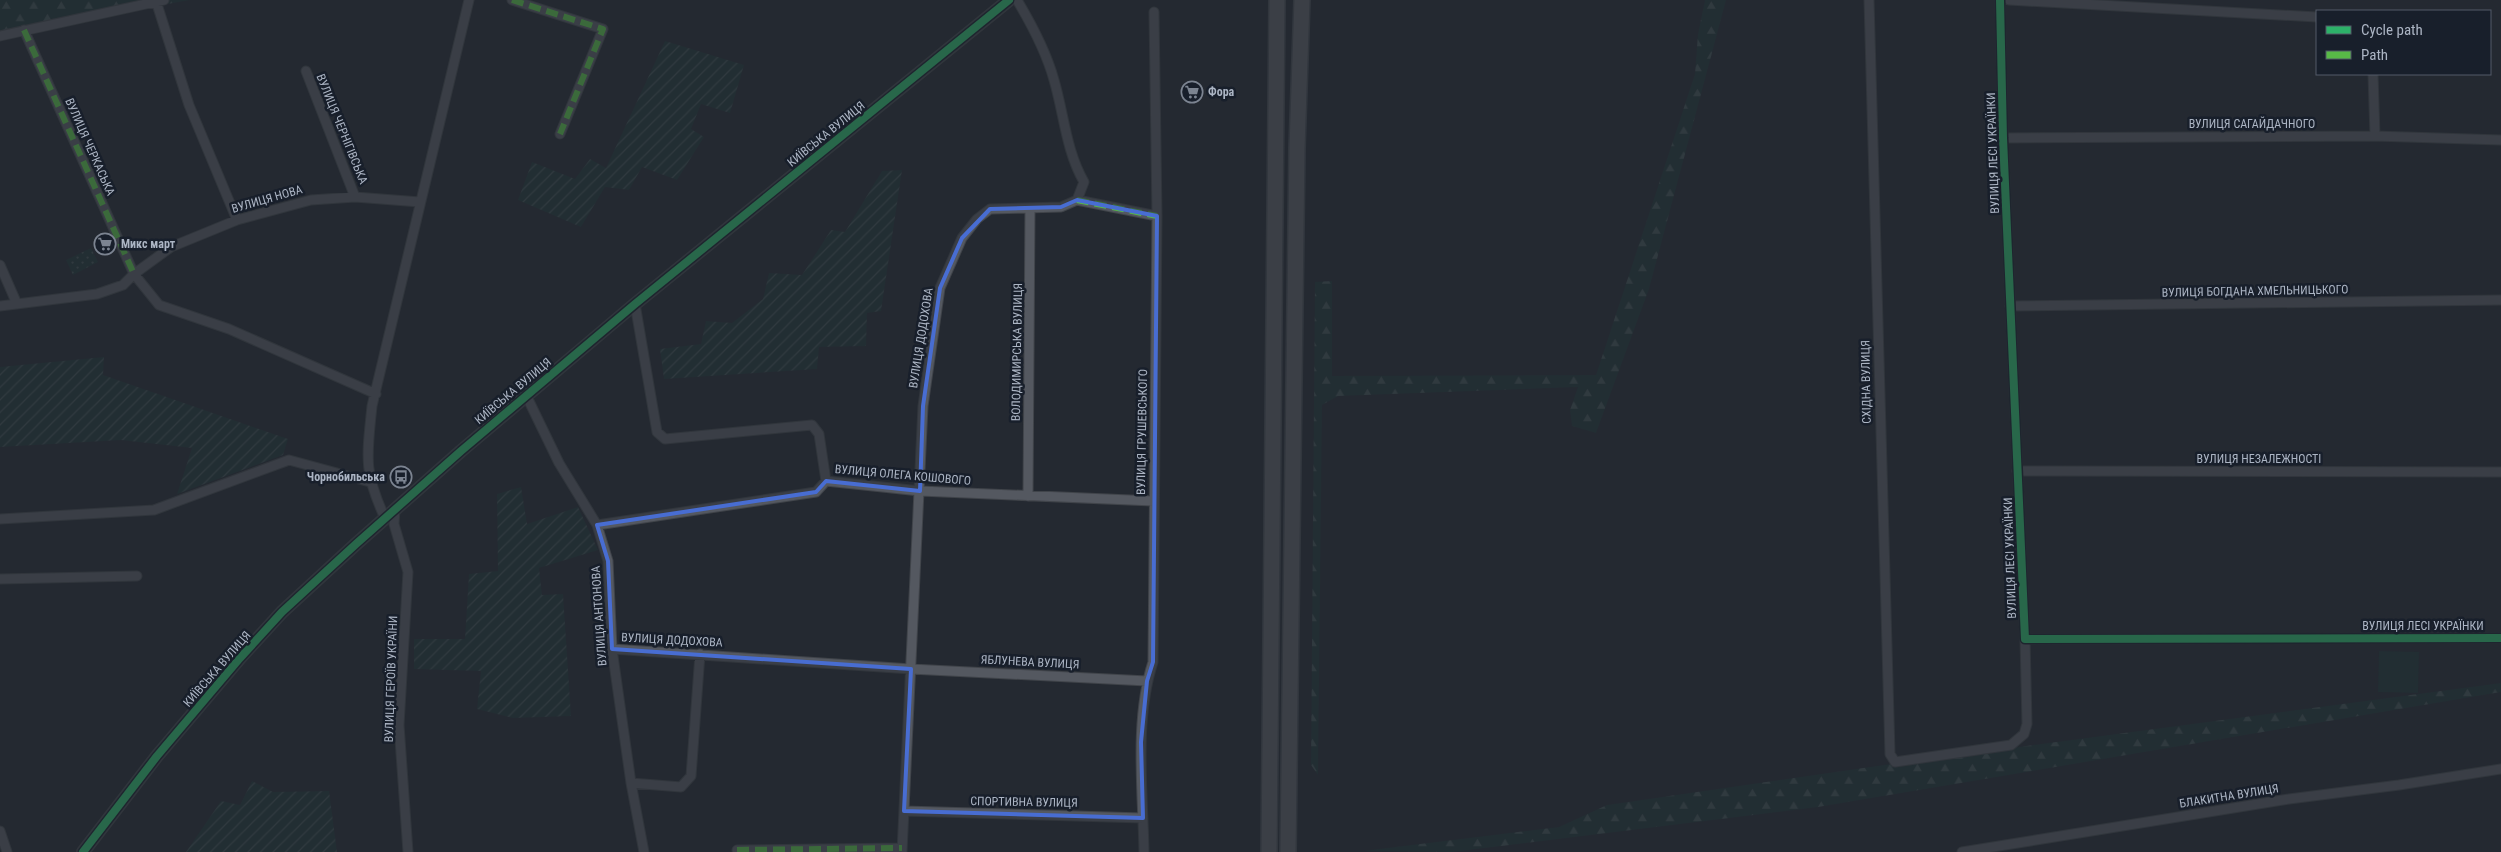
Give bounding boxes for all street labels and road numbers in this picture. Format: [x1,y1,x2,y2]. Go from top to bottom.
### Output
street label: ВУЛИЦЯ ЧЕРНІГІВСЬКА [314,72,371,186]
street label: ВУЛИЦЯ ЛЕСІ УКРАЇНКИ [1983,92,2002,214]
street label: ВУЛИЦЯ ЧЕРКАСЬКА [62,96,118,198]
street label: КИЇВСЬКА ВУЛИЦЯ [784,98,868,169]
street label: ВУЛИЦЯ САГАЙДАЧНОГО [2189,116,2315,131]
street label: ВУЛИЦЯ НОВА [230,182,304,216]
street label: ВУЛИЦЯ БОГДАНА ХМЕЛЬНИЦЬКОГО [2161,282,2349,300]
street label: ВОЛОДИМИРСЬКА ВУЛИЦЯ [1009,283,1025,421]
street label: ВУЛИЦЯ ДОДОХОВА [906,287,936,389]
street label: СХІДНА ВУЛИЦЯ [1858,340,1874,424]
street label: КИЇВСЬКА ВУЛИЦЯ [471,354,554,427]
street label: ВУЛИЦЯ ГРУШЕВСЬКОГО [1134,369,1150,495]
street label: ВУЛИЦЯ НЕЗАЛЕЖНОСТІ [2197,452,2321,466]
street label: ВУЛИЦЯ ОЛЕГА КОШОВОГО [834,462,972,488]
street label: ВУЛИЦЯ ЛЕСІ УКРАЇНКИ [2000,497,2019,619]
street label: ВУЛИЦЯ АНТОНОВА [589,565,609,667]
street label: ВУЛИЦЯ ГЕРОЇВ УКРАЇНИ [381,615,400,743]
street label: ВУЛИЦЯ ЛЕСІ УКРАЇНКИ [2362,618,2484,633]
street label: КИЇВСЬКА ВУЛИЦЯ [180,628,254,710]
street label: ВУЛИЦЯ ДОДОХОВА [621,630,723,650]
street label: ЯБЛУНЕВА ВУЛИЦЯ [980,652,1080,672]
street label: БЛАКИТНА ВУЛИЦЯ [2178,781,2280,811]
street label: СПОРТИВНА ВУЛИЦЯ [970,794,1078,810]

